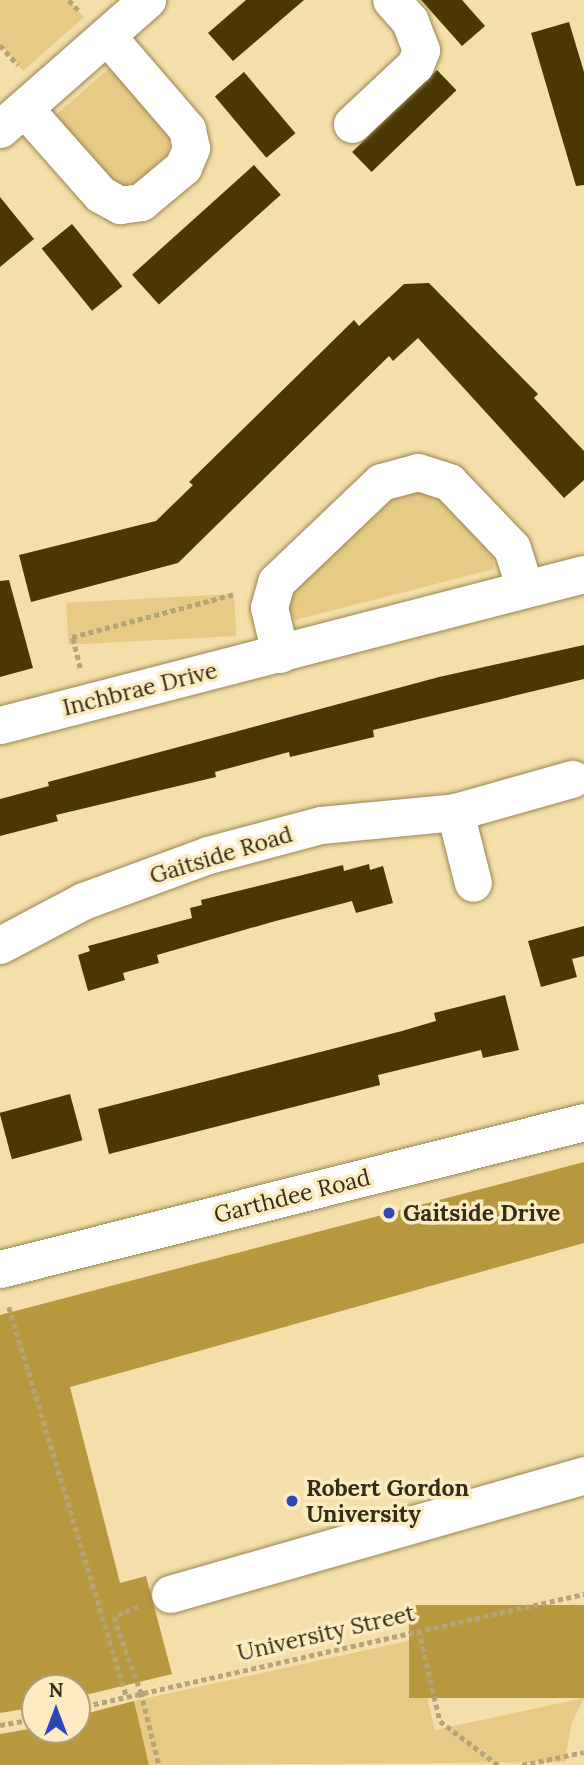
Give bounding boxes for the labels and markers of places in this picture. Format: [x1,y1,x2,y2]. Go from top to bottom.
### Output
place label: Gaitside Drive [403,1199,560,1227]
marker: Gaitside Drive [381,1205,397,1221]
place label: Robert Gordon University [306,1474,469,1528]
marker: Robert Gordon University [284,1493,300,1509]

